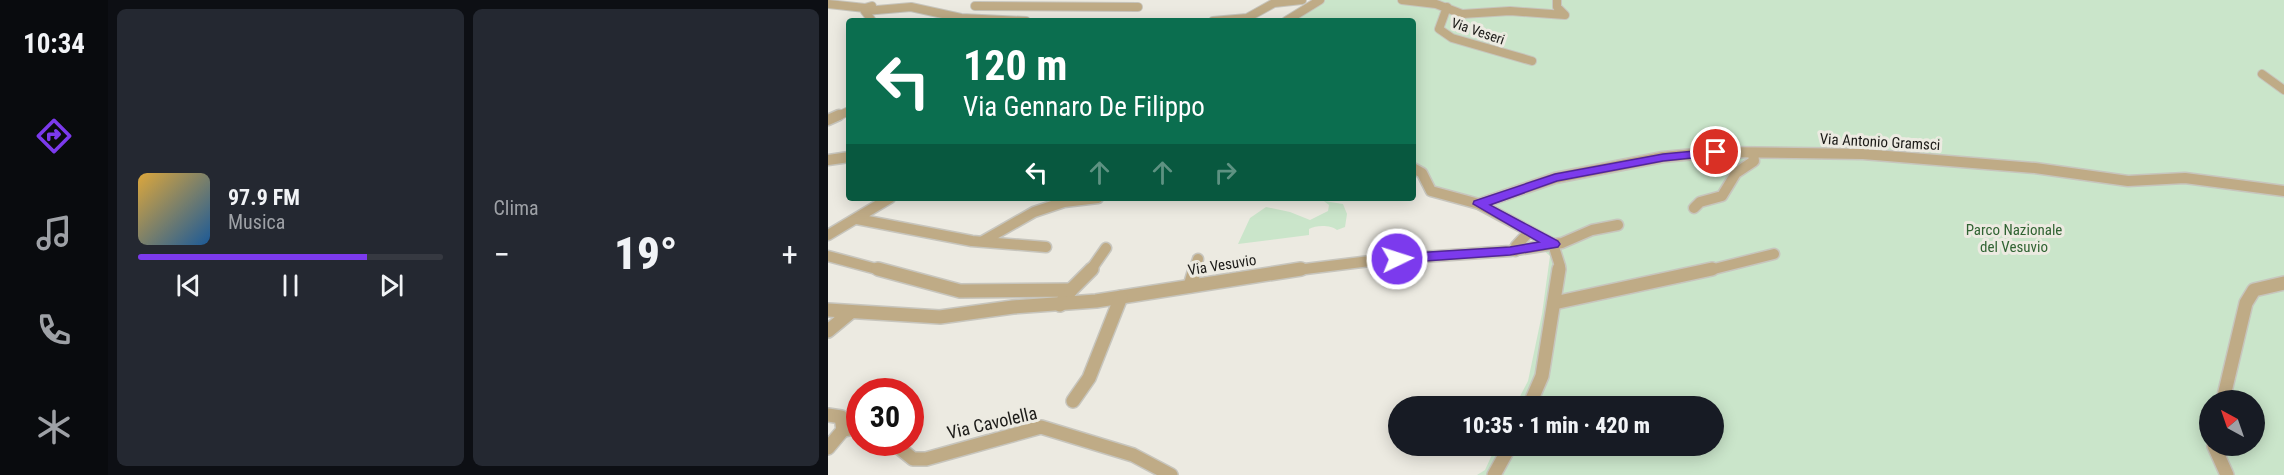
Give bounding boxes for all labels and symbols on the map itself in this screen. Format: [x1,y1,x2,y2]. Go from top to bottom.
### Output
street label: Via Veseri [1449,14,1507,48]
pin [1690,126,1741,177]
street label: Via Antonio Gramsci [1819,130,1941,154]
park label: Parco Nazionale del Vesuvio [1966,221,2062,256]
position arrow [1365,227,1429,291]
street label: Via Vesuvio [1186,251,1258,279]
speed limit sign: 30 [846,378,924,456]
north arrow [2199,390,2265,456]
street label: Via Cavolella [945,402,1039,443]

